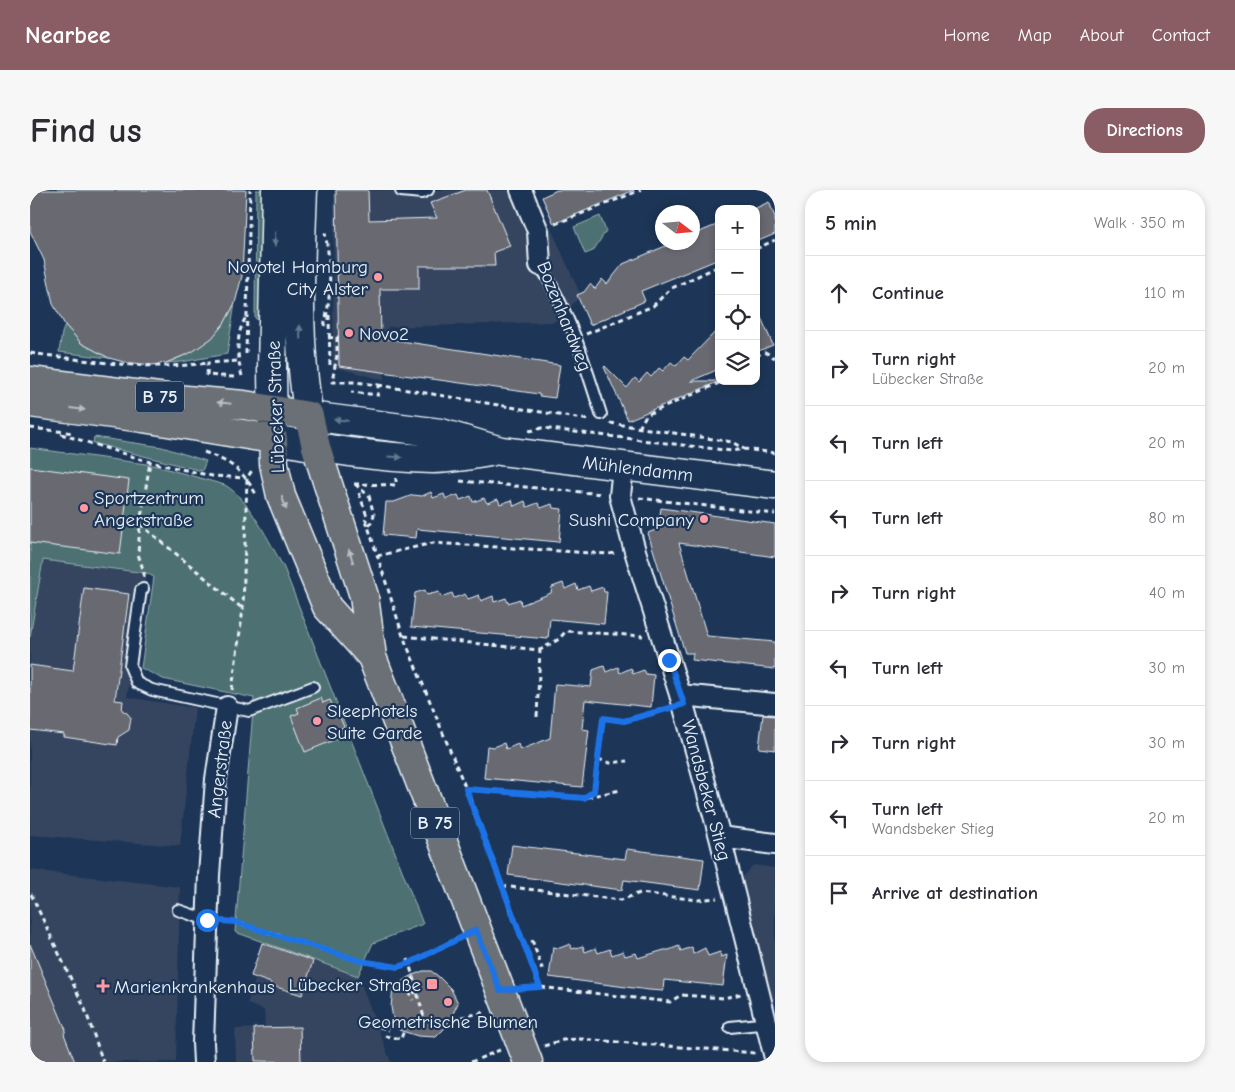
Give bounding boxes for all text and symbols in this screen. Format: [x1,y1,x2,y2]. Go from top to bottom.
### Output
text: Nearbee [25,21,110,49]
text: Home [943,25,990,46]
text: Map [1018,25,1052,46]
text: About [1080,25,1124,46]
text: Contact [1152,25,1210,46]
button: Directions [1084,108,1205,153]
text: Find us [30,110,142,151]
north arrow [655,205,700,250]
map controls [715,205,760,385]
button: + [715,205,760,250]
text: 5 min [825,211,877,235]
text: Walk · 350 m [1094,214,1185,232]
one-way arrow [271,231,279,247]
button: − [715,250,760,295]
place label: Novotel Hamburg City Alster [227,256,368,300]
street label: Bozenhardweg [532,258,596,375]
marker: Novotel Hamburg City Alster [372,271,384,283]
icon: ahead [825,279,853,307]
text: Continue [872,282,944,304]
text: 110 m [1144,284,1185,302]
button: locate [715,295,760,340]
one-way arrow [296,323,304,339]
place label: Novo2 [359,323,409,345]
marker: Novo2 [343,327,355,339]
street label: Lübecker Straße [263,340,289,474]
button: layers [715,340,760,385]
text: Turn right [872,348,956,370]
icon: right [825,354,853,382]
text: 20 m [1148,359,1185,377]
text: Lübecker Straße [872,370,984,388]
road number: B 75 [136,382,184,412]
one-way arrow [216,399,232,407]
one-way arrow [71,405,87,413]
one-way arrow [333,416,349,424]
icon: left [825,429,853,457]
text: Turn left [872,432,943,454]
text: 20 m [1148,434,1185,452]
street label: Mühlendamm [581,451,694,487]
one-way arrow [388,453,404,461]
place label: Sportzentrum Angerstraße [94,487,204,531]
one-way arrow [281,496,288,511]
marker: Sportzentrum Angerstraße [78,502,90,514]
icon: left [825,504,853,532]
text: Turn left [872,507,943,529]
place label: Sushi Company [569,509,694,531]
text: 80 m [1148,509,1185,527]
marker: Sushi Company [698,513,710,525]
one-way arrow [347,548,355,563]
icon: right [825,579,853,607]
text: Turn right [872,582,956,604]
text: 40 m [1149,584,1185,602]
route end [658,649,681,672]
icon: left [825,654,853,682]
text: Turn left [872,657,943,679]
text: 30 m [1149,659,1185,677]
place label: Sleephotels Suite Garde [327,700,422,744]
marker: Sleephotels Suite Garde [311,715,323,727]
street label: Wandsbeker Stieg [677,717,735,863]
street label: Angerstraße [203,719,237,819]
icon: right [825,729,853,757]
text: Turn right [872,732,956,754]
text: 30 m [1149,734,1185,752]
text: Turn left [872,798,943,820]
icon: left [825,804,853,832]
road number: B 75 [411,808,459,838]
text: 20 m [1148,809,1185,827]
text: Wandsbeker Stieg [872,820,994,838]
icon: arrive [825,879,853,907]
text: Arrive at destination [872,882,1038,904]
route start [196,909,219,932]
place label: Lübecker Straße [289,974,421,996]
place label: Marienkrankenhaus [114,976,275,998]
marker: Lübecker Straße [425,977,439,991]
marker: Marienkrankenhaus [96,979,110,993]
marker: Geometrische Blumen [442,996,454,1008]
place label: Geometrische Blumen [358,1011,538,1033]

